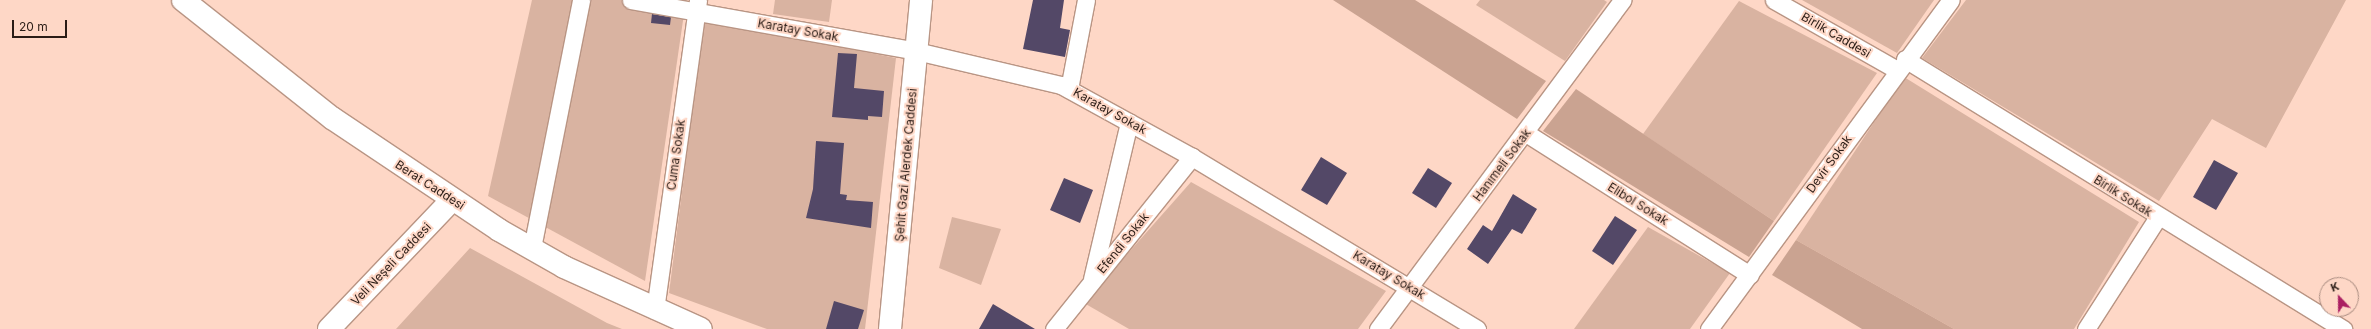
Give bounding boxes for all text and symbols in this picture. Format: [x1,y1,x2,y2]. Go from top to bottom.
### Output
street label: Birlik Caddesi [1799,9,1873,61]
scale bar [14,12,69,38]
street label: Karatay Sokak [757,16,839,44]
text: 20 m [19,19,48,34]
street label: Karatay Sokak [1071,85,1149,137]
street label: Şehit Gazi Alerdek Caddesi [892,88,920,242]
street label: Cuma Sokak [664,119,688,191]
street label: Hanımeli Sokak [1470,126,1534,204]
street label: Devir Sokak [1803,132,1855,196]
street label: Berat Caddesi [393,157,467,213]
street label: Birlik Sokak [2091,172,2155,220]
street label: Elibol Sokak [1605,180,1671,228]
street label: Efendi Sokak [1094,210,1152,276]
street label: Veli Neşeli Caddesi [348,220,434,308]
street label: Karatay Sokak [1350,248,1428,302]
north arrow [2319,277,2359,317]
text: K [2329,279,2341,295]

